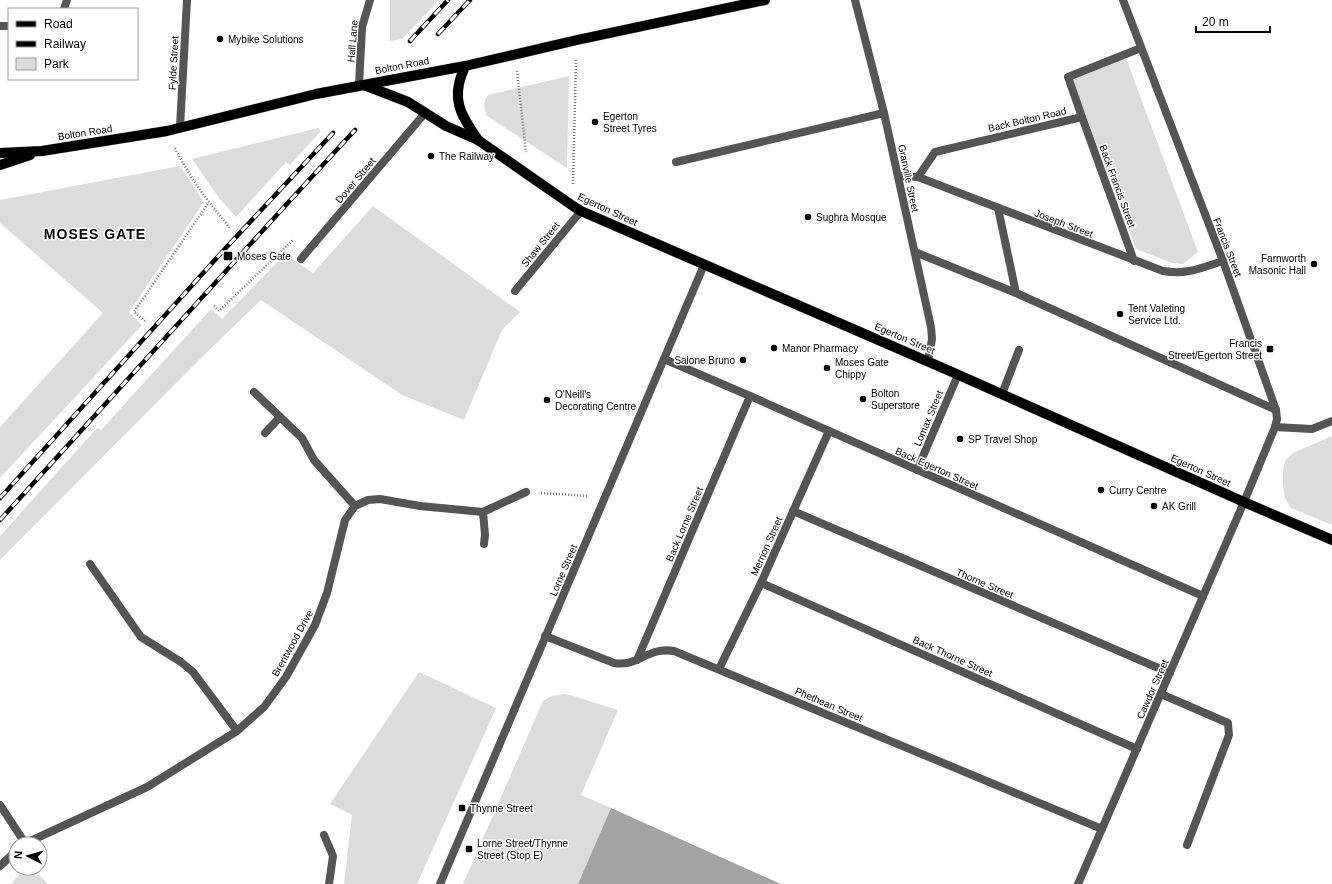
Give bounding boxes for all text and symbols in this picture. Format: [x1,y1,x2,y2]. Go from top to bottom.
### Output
legend [8,8,138,80]
scale bar [1196,8,1270,34]
text: 20 m [1202,15,1229,29]
text: Road [44,17,73,31]
street label: Hall Lane [345,19,360,63]
marker: Mybike Solutions [215,34,225,44]
place label: Mybike Solutions [228,34,304,45]
street label: Fylde Street [167,36,180,90]
text: Railway [44,37,86,51]
street label: Bolton Road [374,55,430,76]
text: Park [44,57,70,71]
street label: Back Bolton Road [987,105,1067,134]
place label: Egerton Street Tyres [603,111,657,134]
marker: Egerton Street Tyres [590,117,600,127]
street label: Bolton Road [57,123,113,142]
street label: Granville Street [896,143,921,213]
street label: Back Francis Street [1097,143,1138,229]
marker: The Railway [426,151,436,161]
place label: The Railway [439,151,494,162]
street label: Dover Street [333,155,378,205]
street label: Egerton Street [576,191,640,228]
street label: Joseph Street [1033,207,1095,240]
marker: Sughra Mosque [803,212,813,222]
place label: Sughra Mosque [816,212,887,223]
street label: Francis Street [1211,216,1244,278]
street label: Shaw Street [519,220,562,269]
district label: MOSES GATE [44,226,146,242]
marker: Moses Gate [222,250,234,262]
place label: Moses Gate [237,251,291,262]
place label: Farnworth Masonic Hall [1249,253,1306,276]
marker: Farnworth Masonic Hall [1309,259,1319,269]
place label: Tent Valeting Service Ltd. [1128,303,1185,326]
marker: Tent Valeting Service Ltd. [1115,309,1125,319]
street label: Egerton Street [873,321,937,356]
place label: Francis Street/Egerton Street [1168,338,1262,361]
marker: Manor Pharmacy [769,343,779,353]
place label: Manor Pharmacy [782,343,858,354]
marker: Francis Street/Egerton Street [1265,344,1275,354]
place label: Salone Bruno [674,355,735,366]
marker: Salone Bruno [738,355,748,365]
place label: Moses Gate Chippy [835,357,889,380]
marker: Moses Gate Chippy [822,363,832,373]
place label: Bolton Superstore [871,388,920,411]
street label: Lomax Street [912,388,945,448]
place label: O'Neill's Decorating Centre [555,389,637,412]
marker: Bolton Superstore [858,394,868,404]
marker: O'Neill's Decorating Centre [542,395,552,405]
marker: SP Travel Shop [955,434,965,444]
place label: SP Travel Shop [968,434,1038,445]
street label: Back Egerton Street [894,445,980,492]
street label: Egerton Street [1169,452,1233,489]
street label: Back Lorne Street [664,485,705,563]
marker: Curry Centre [1096,485,1106,495]
place label: Curry Centre [1109,485,1167,496]
marker: AK Grill [1149,501,1159,511]
place label: AK Grill [1162,501,1196,512]
street label: Merrion Street [749,515,784,577]
street label: Lorne Street [548,543,579,598]
street label: Thorne Street [955,566,1015,601]
street label: Brentwood Drive [270,608,315,678]
street label: Back Thorne Street [911,634,994,679]
street label: Cawdor Street [1134,658,1171,721]
street label: Phethean Street [793,685,864,724]
marker: Thynne Street [457,803,467,813]
place label: Thynne Street [470,803,533,814]
north arrow [8,836,48,876]
place label: Lorne Street/Thynne Street (Stop E) [477,838,569,861]
marker: Lorne Street/Thynne Street (Stop E) [464,844,474,854]
text: N [12,850,24,860]

